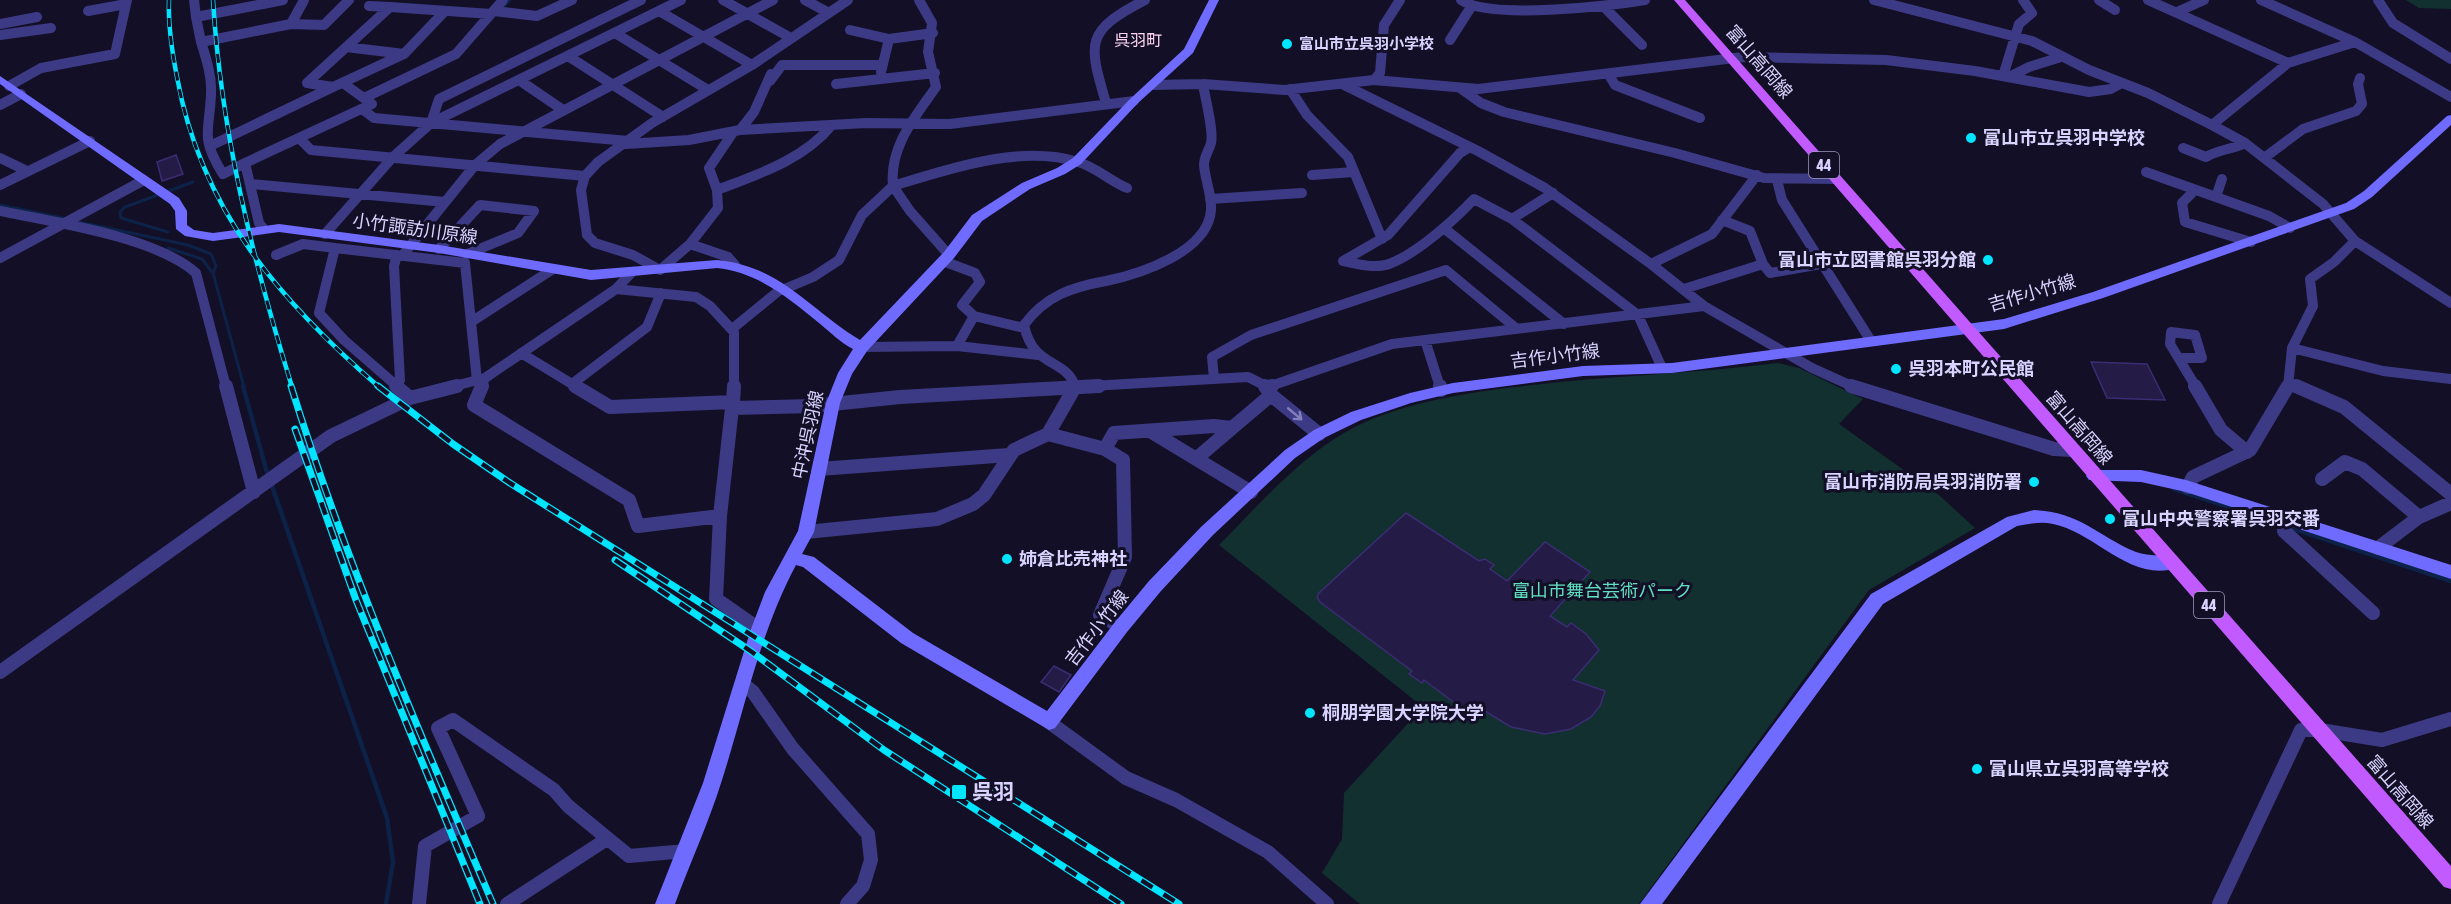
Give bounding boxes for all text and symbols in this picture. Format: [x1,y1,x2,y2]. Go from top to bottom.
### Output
street label: 富山高岡線 [1722,21,1797,103]
district label: 呉羽町 [1114,31,1162,49]
place label: 富山市立呉羽小学校 [1299,35,1434,52]
marker: 富山市立呉羽小学校 [1280,37,1294,51]
place label: 富山市立呉羽中学校 [1983,127,2145,148]
marker: 富山市立呉羽中学校 [1964,131,1978,145]
road number: 44 [1809,152,1839,178]
street label: 小竹諏訪川原線 [351,209,479,248]
place label: 富山市立図書館呉羽分館 [1778,249,1976,270]
marker: 富山市立図書館呉羽分館 [1981,253,1995,267]
street label: 吉作小竹線 [1986,270,2078,315]
street label: 吉作小竹線 [1509,340,1601,371]
place label: 呉羽本町公民館 [1908,358,2034,379]
marker: 呉羽本町公民館 [1889,362,1903,376]
street label: 富山高岡線 [2042,387,2117,469]
street label: 中沖呉羽線 [788,389,827,481]
one-way arrow [1287,407,1302,421]
place label: 富山市消防局呉羽消防署 [1824,471,2022,492]
marker: 富山市消防局呉羽消防署 [2027,475,2041,489]
place label: 富山中央警察署呉羽交番 [2122,508,2320,529]
marker: 富山中央警察署呉羽交番 [2103,512,2117,526]
place label: 姉倉比売神社 [1019,548,1127,569]
marker: 姉倉比売神社 [1000,552,1014,566]
park label: 富山市舞台芸術パーク [1512,580,1692,601]
street label: 吉作小竹線 [1061,586,1133,670]
road number: 44 [2194,592,2224,618]
place label: 桐朋学園大学院大学 [1322,702,1484,723]
marker: 桐朋学園大学院大学 [1303,706,1317,720]
street label: 富山高岡線 [2363,751,2438,833]
place label: 富山県立呉羽高等学校 [1989,758,2169,779]
marker: 富山県立呉羽高等学校 [1970,762,1984,776]
place label: 呉羽 [972,779,1014,803]
marker: 呉羽 [950,783,968,801]

